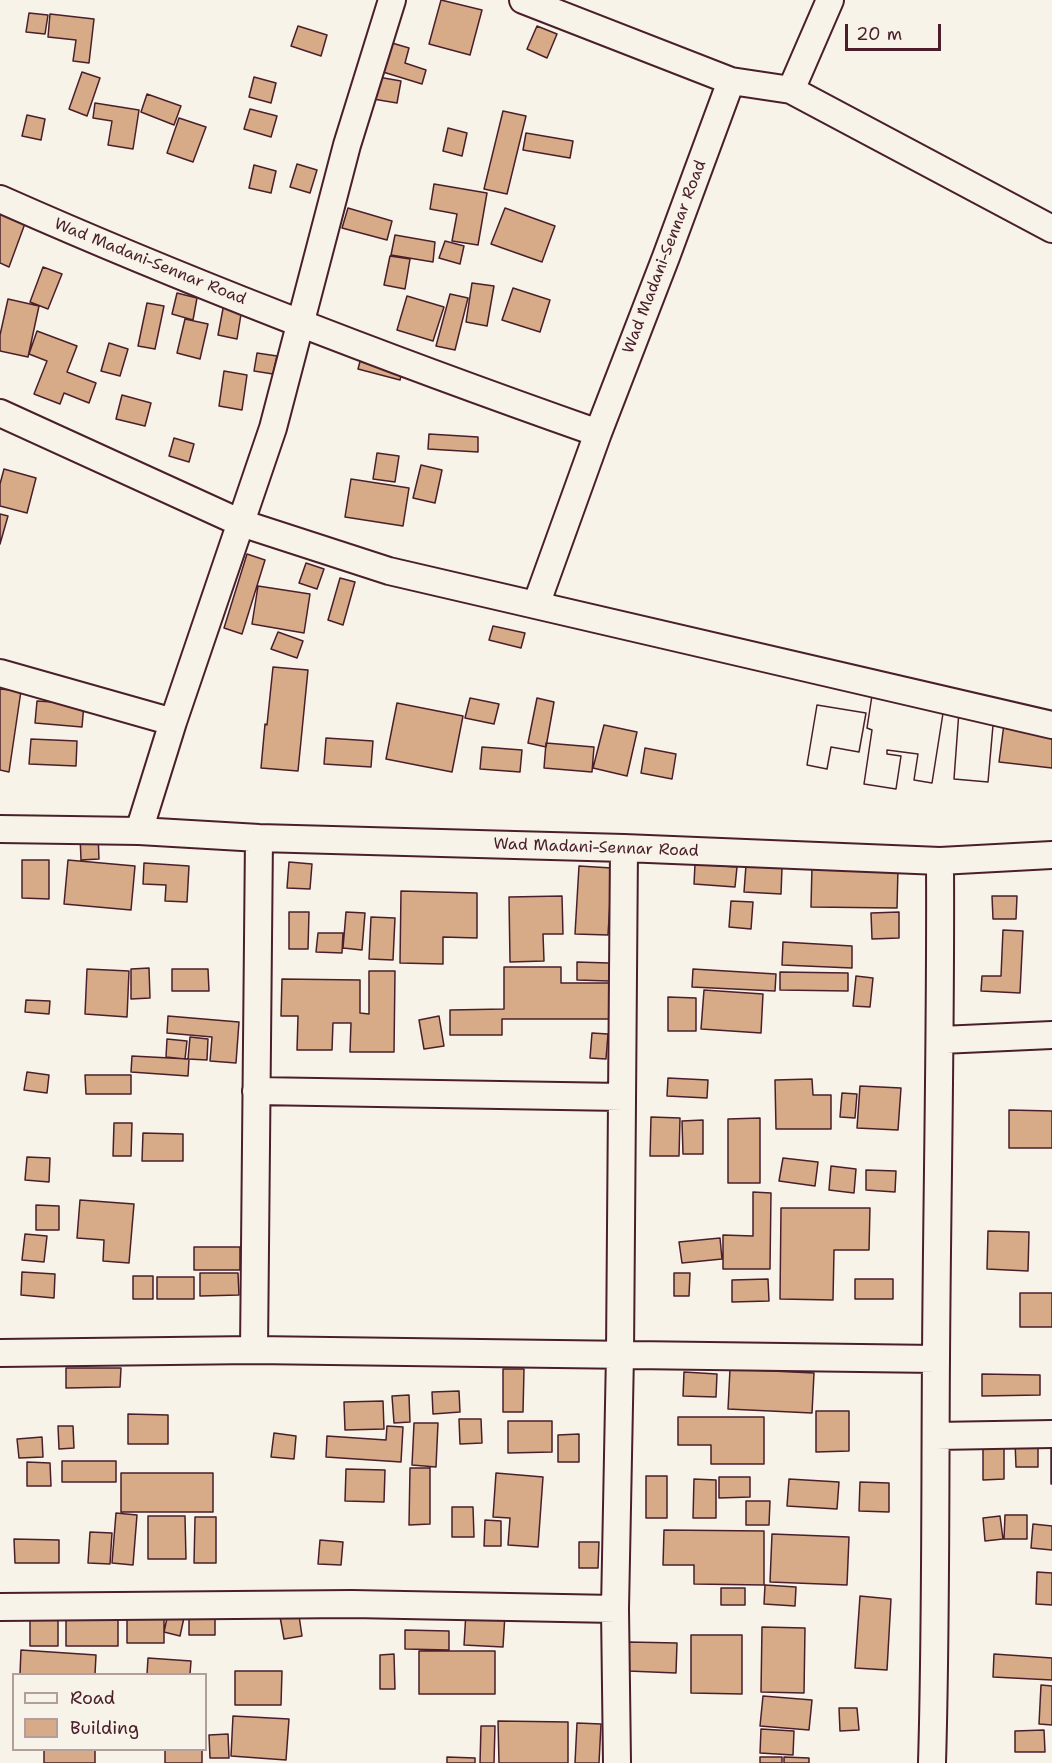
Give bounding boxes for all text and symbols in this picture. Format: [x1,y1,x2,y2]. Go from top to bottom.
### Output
scale bar [848,12,944,50]
text: 20 m [856,22,902,46]
street label: Wad Madani-Sennar Road [619,158,711,356]
street label: Wad Madani-Sennar Road [51,215,249,309]
street label: Wad Madani-Sennar Road [493,835,699,861]
legend [12,1673,207,1751]
text: Road [70,1686,115,1710]
text: Building [70,1716,139,1740]

